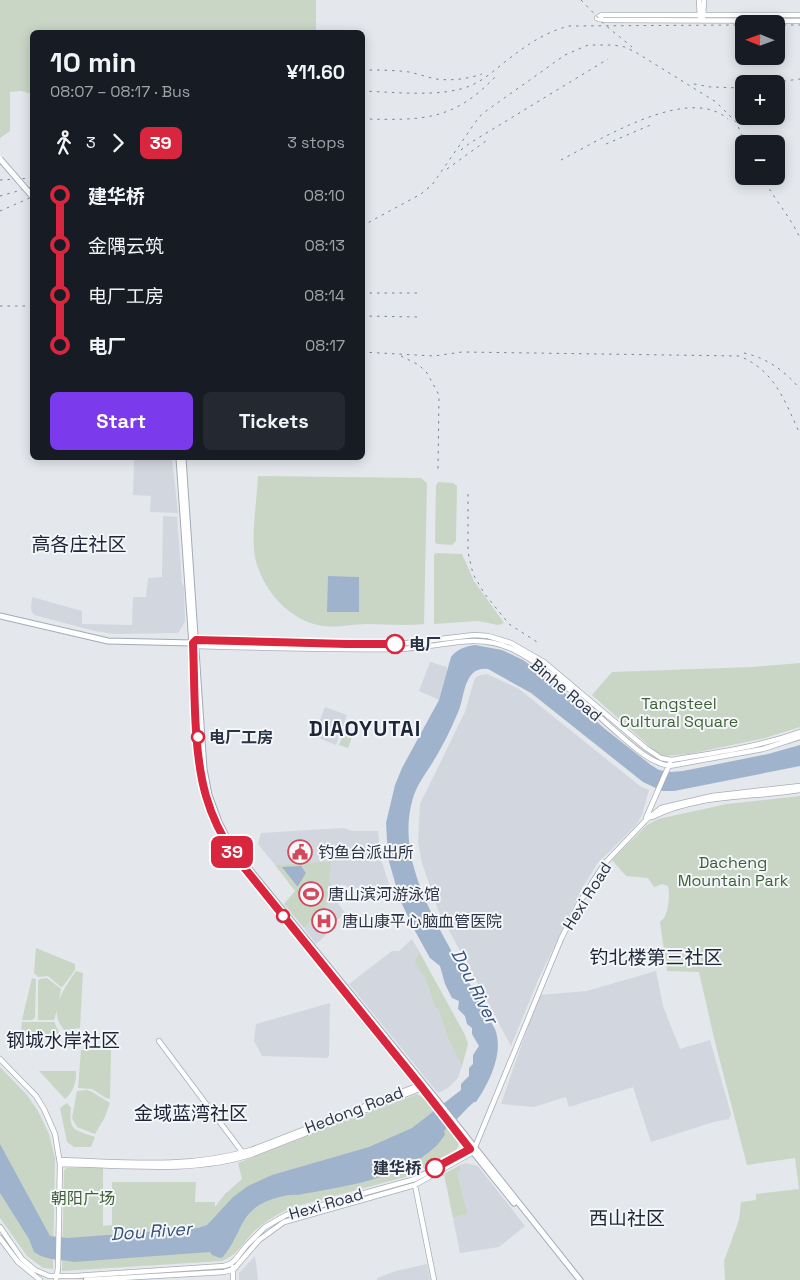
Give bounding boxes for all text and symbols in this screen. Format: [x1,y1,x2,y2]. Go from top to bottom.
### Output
north arrow [735,15,785,65]
map controls [735,15,785,185]
text: 10 min [50,44,137,80]
text: ¥11.60 [287,60,345,85]
button: + [735,75,785,125]
text: 08:07 – 08:17 · Bus [50,81,190,102]
icon: walk [50,129,78,157]
icon: forward [104,129,132,157]
text: 39 [150,131,172,154]
text: 3 [86,132,96,153]
text: 3 stops [287,132,345,153]
button: − [735,135,785,185]
text: 建华桥 [88,184,145,209]
text: 08:10 [304,185,345,206]
text: 金隅云筑 [88,234,164,259]
text: 08:13 [304,235,345,256]
text: 电厂工房 [88,284,164,309]
text: 08:14 [304,285,345,306]
text: 电厂 [88,334,126,359]
text: 08:17 [305,335,345,356]
button: Start [50,392,193,450]
button: Tickets [203,392,345,450]
district label: 高各庄社区 [31,532,127,557]
marker: 电厂 [385,634,405,654]
place label: 电厂 [409,634,441,655]
street label: Binhe Road [526,654,606,726]
park label: Tangsteel Cultural Square [620,693,738,732]
district label: DIAOYUTAI [309,715,421,742]
place label: 电厂工房 [209,727,273,748]
marker: 电厂工房 [191,730,205,744]
line badge: 39 [210,836,254,868]
public building icon: 钓鱼台派出所 [287,839,313,865]
text: 39 [221,840,243,863]
place label: 钓鱼台派出所 [318,842,414,863]
park label: Dacheng Mountain Park [678,852,789,891]
street label: Hexi Road [558,858,616,934]
sports icon: 唐山滨河游泳馆 [298,881,324,907]
place label: 唐山滨河游泳馆 [328,884,440,905]
hospital icon: 唐山康平心脑血管医院 [311,908,337,934]
unlabelled marker [276,909,290,923]
place label: 唐山康平心脑血管医院 [342,911,502,932]
water label: Dou River [446,945,505,1029]
district label: 钓北楼第三社区 [589,945,723,970]
district label: 钢城水岸社区 [6,1028,120,1053]
street label: Hedong Road [302,1082,406,1138]
district label: 金域蓝湾社区 [134,1101,248,1126]
place label: 建华桥 [373,1158,422,1179]
marker: 建华桥 [425,1158,445,1178]
street label: Hexi Road [286,1183,366,1225]
park label: 朝阳广场 [51,1188,115,1209]
district label: 西山社区 [589,1206,665,1231]
water label: Dou River [110,1217,195,1245]

